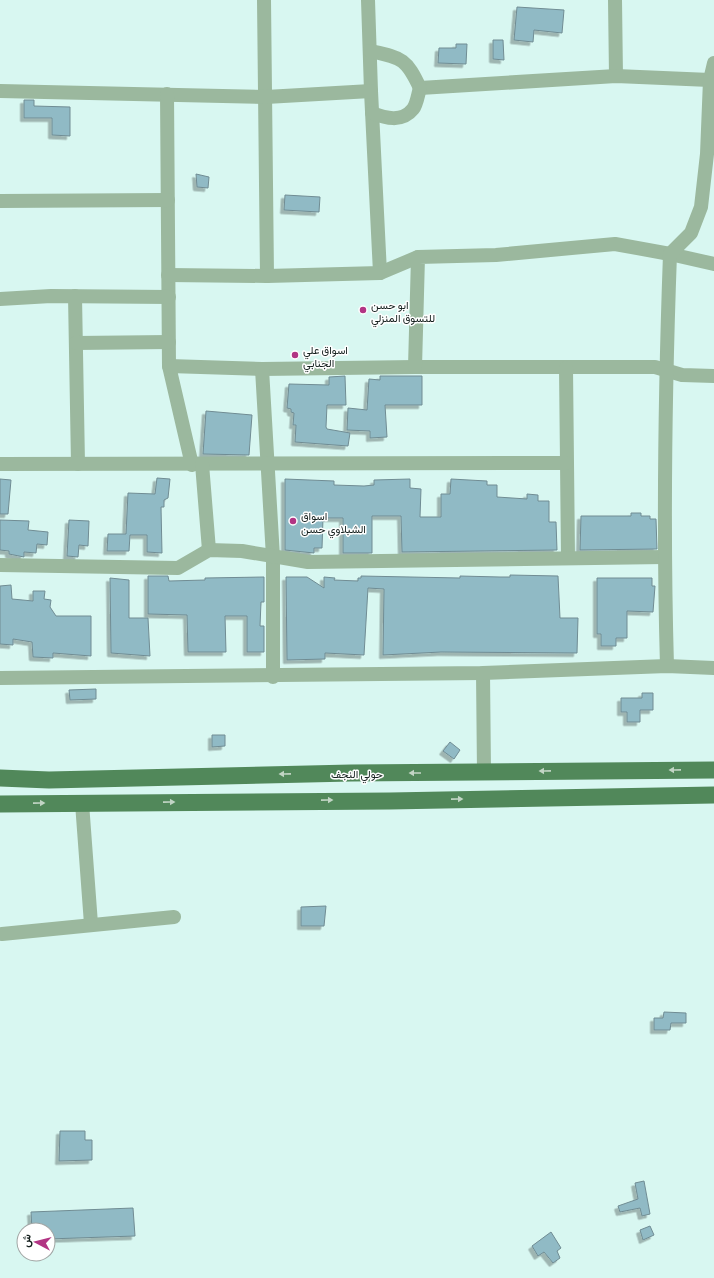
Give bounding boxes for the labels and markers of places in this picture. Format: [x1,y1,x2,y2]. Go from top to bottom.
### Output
place label: ابو حسن للتسوق المنزلي [371,298,435,328]
marker: ابو حسن للتسوق المنزلي [358,305,368,315]
place label: اسواق علي الجنابي [303,343,348,373]
marker: اسواق علي الجنابي [290,350,300,360]
place label: اسواق الشبلاوي حسن [301,509,366,539]
marker: اسواق الشبلاوي حسن [288,516,298,526]

